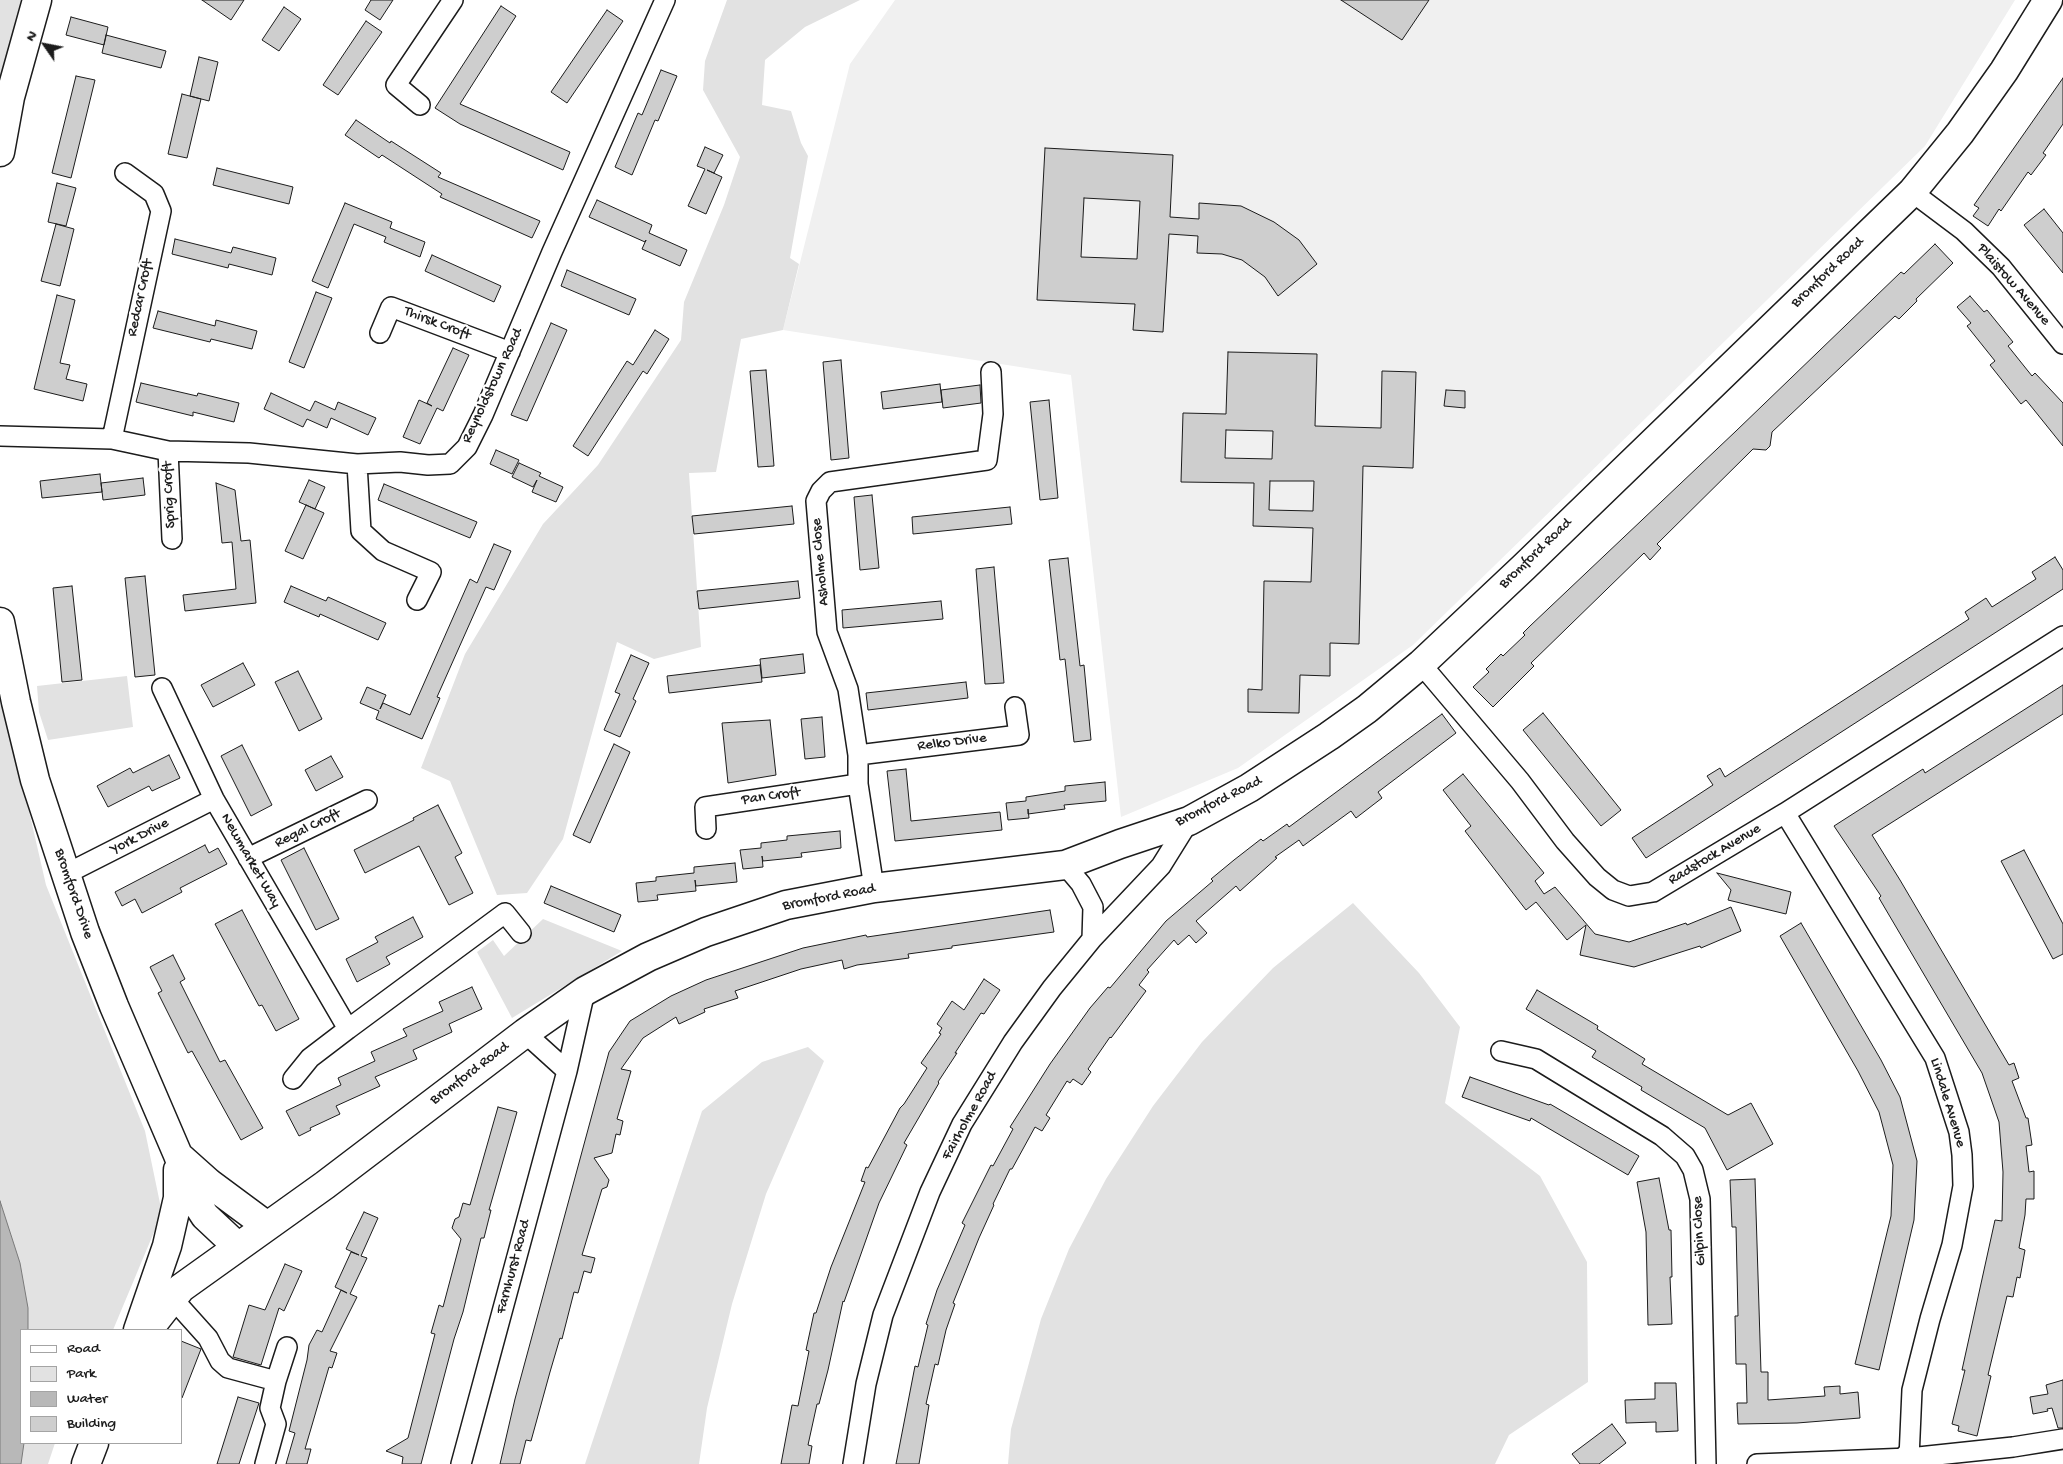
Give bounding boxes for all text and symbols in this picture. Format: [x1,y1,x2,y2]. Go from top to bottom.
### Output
north arrow [20,20,70,70]
text: N [22,28,42,45]
street label: Bromford Road [1788,234,1868,312]
street label: Plaistow Avenue [1972,240,2054,330]
street label: Redcar Croft [124,258,158,338]
street label: Thirsk Croft [401,303,473,345]
street label: Reynoldstown Road [459,326,527,446]
street label: Sprig Croft [159,461,181,529]
street label: Bromford Road [1496,515,1576,593]
street label: Asholme Close [808,517,834,607]
street label: Relko Drive [916,730,988,756]
street label: Bromford Road [1173,773,1265,831]
street label: Pan Croft [740,784,802,810]
street label: Regal Croft [272,805,344,853]
street label: Newmarket Way [216,811,284,911]
street label: York Drive [108,815,172,859]
street label: Radstock Avenue [1665,820,1765,890]
street label: Bromford Drive [49,847,97,941]
street label: Bromford Road [781,880,877,916]
street label: Bromford Road [427,1038,513,1110]
street label: Lindale Avenue [1925,1056,1969,1150]
street label: Fairholme Road [938,1069,1002,1163]
street label: Gilpin Close [1689,1196,1711,1266]
street label: Farnhurst Road [493,1218,535,1316]
legend [20,1329,182,1444]
text: Road [67,1340,100,1358]
text: Park [67,1365,96,1383]
text: Water [67,1390,107,1408]
text: Building [67,1415,116,1433]

